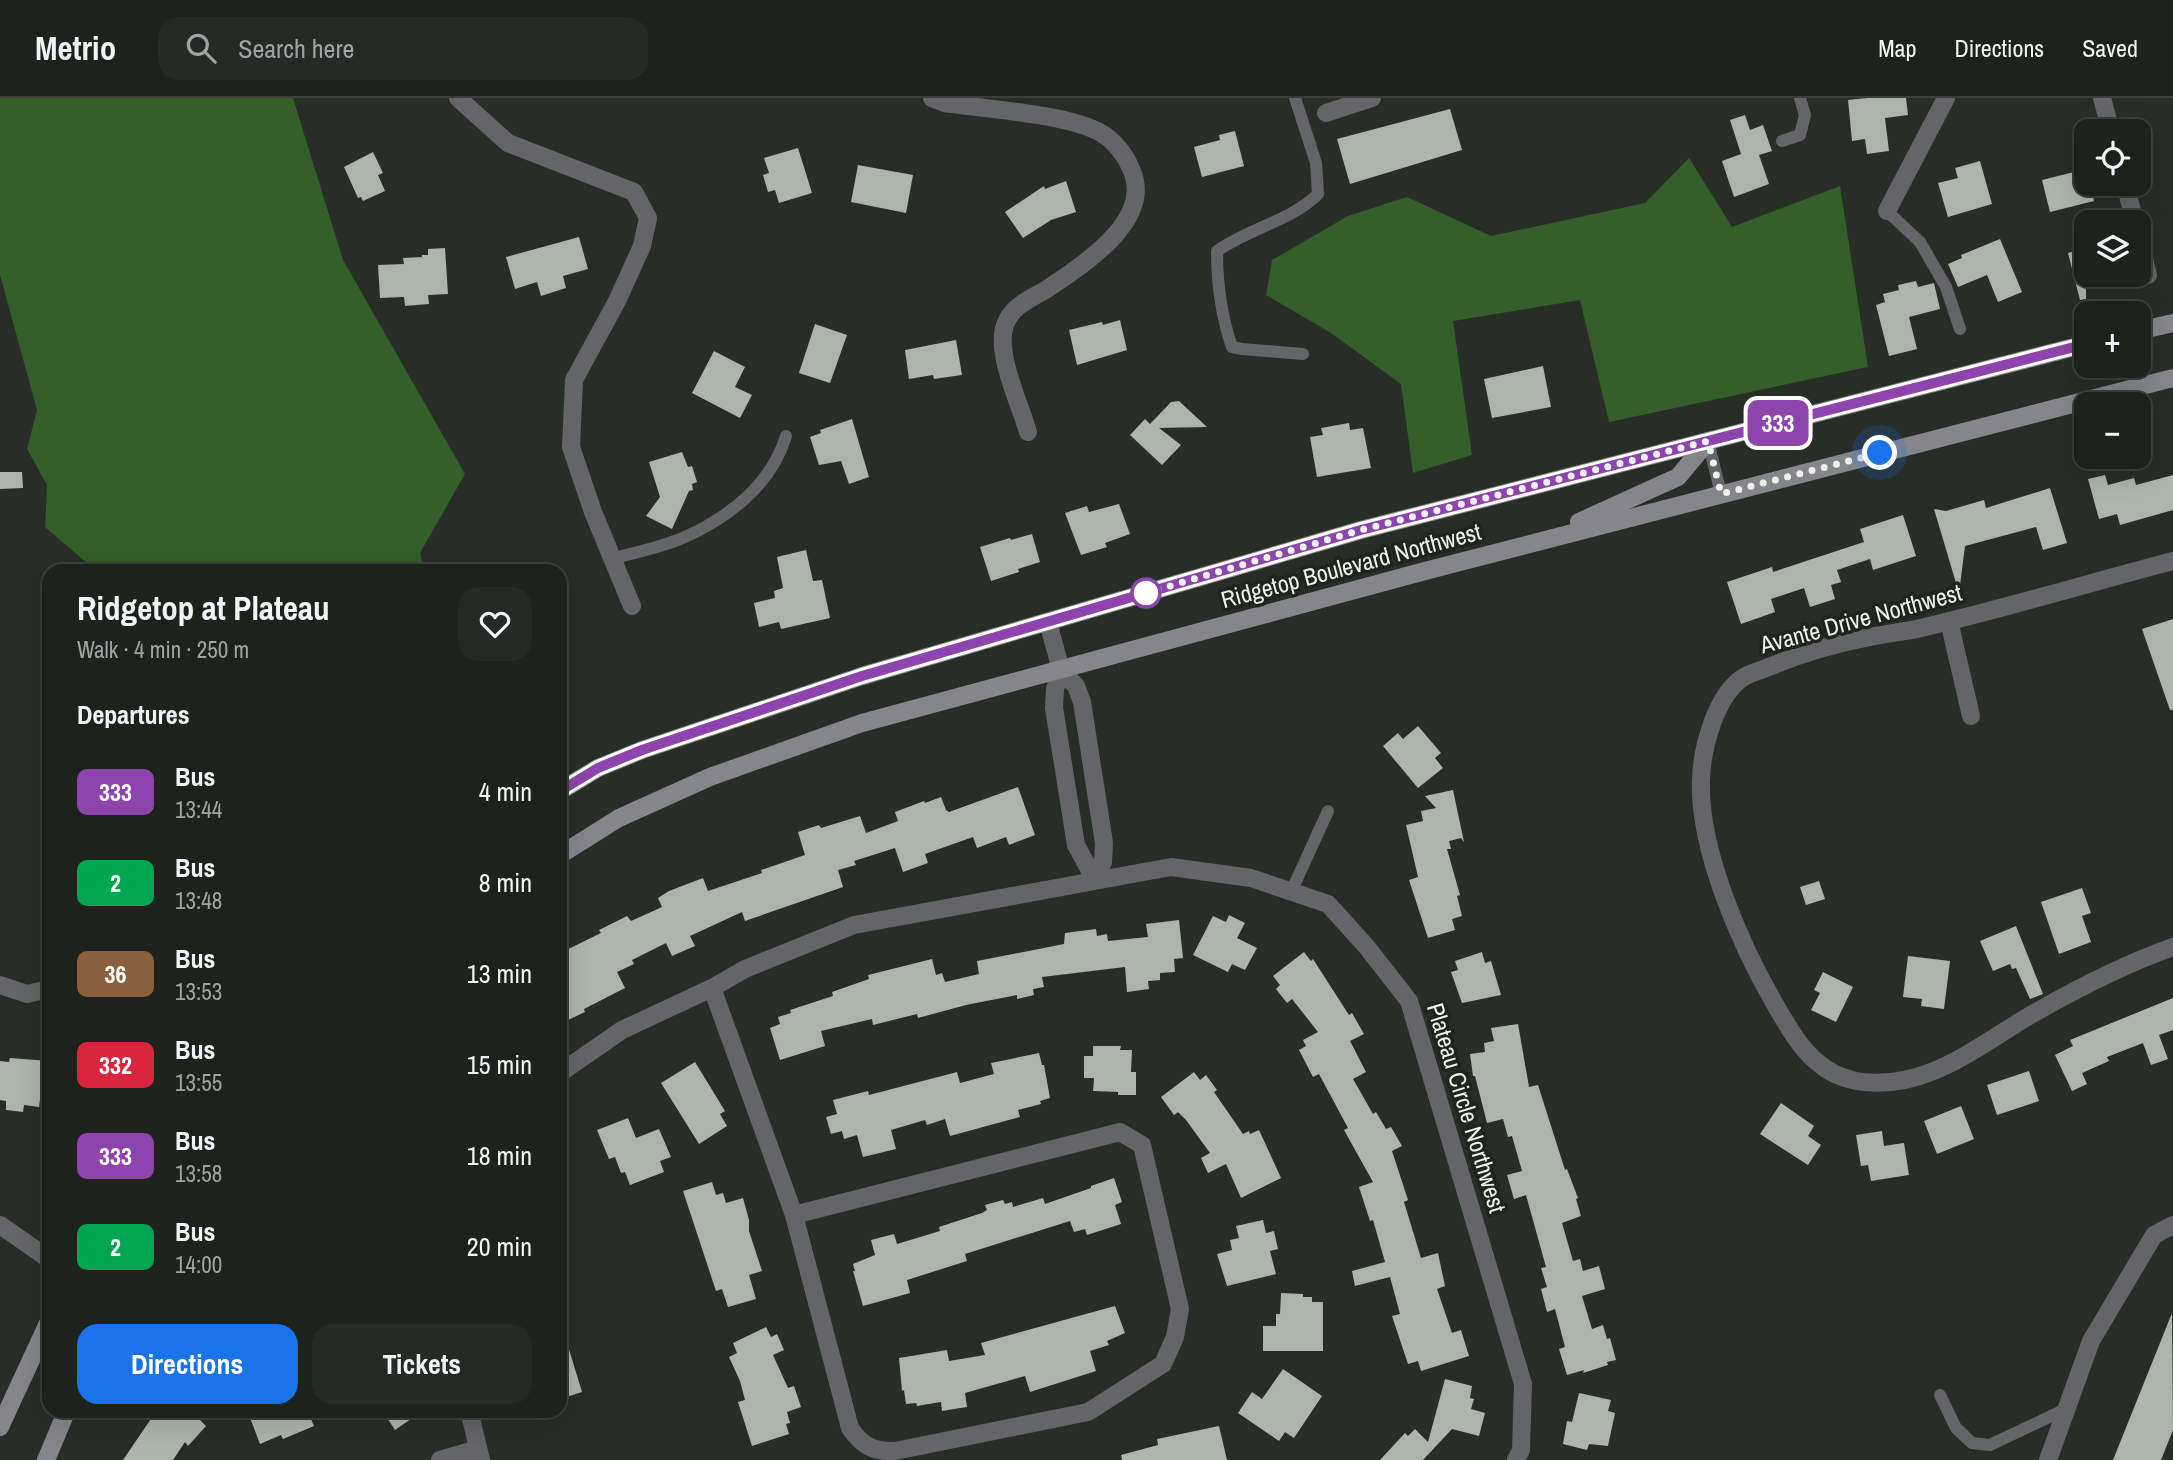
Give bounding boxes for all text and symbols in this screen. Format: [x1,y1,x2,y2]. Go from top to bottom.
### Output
search box [158,17,648,80]
text: Metrio [35,26,116,70]
icon: search [182,29,220,67]
text: Search here [238,31,354,66]
text: Map [1878,32,1916,64]
text: Directions [1954,32,2044,64]
text: Saved [2082,32,2138,64]
map controls [2074,119,2151,469]
button: locate [2074,119,2151,196]
button: layers [2074,210,2151,287]
button: + [2074,301,2151,378]
button: − [2074,392,2151,469]
line badge: 333 [1738,400,1818,446]
text: 333 [1762,407,1794,439]
your location [1862,435,1897,470]
street label: Ridgetop Boulevard Northwest [1217,515,1485,615]
street label: Avante Drive Northwest [1755,576,1966,661]
unlabelled marker [1131,578,1161,608]
text: Ridgetop at Plateau [77,586,330,630]
button: heart [458,587,532,661]
text: Walk · 4 min · 250 m [77,634,249,665]
text: Departures [77,697,190,732]
text: Bus [175,759,215,794]
text: 4 min [479,774,532,809]
text: 333 [99,776,132,808]
text: 13:44 [175,794,222,825]
text: Bus [175,850,215,885]
text: 8 min [479,865,532,900]
text: 2 [110,867,121,899]
text: 13:48 [175,885,222,916]
text: Bus [175,941,215,976]
text: 13 min [467,956,532,991]
text: 36 [105,958,126,990]
text: 13:53 [175,976,222,1007]
street label: Plateau Circle Northwest [1420,999,1514,1217]
text: Bus [175,1032,215,1067]
text: 15 min [467,1047,532,1082]
text: 332 [99,1049,132,1081]
text: 13:55 [175,1067,222,1098]
text: Bus [175,1123,215,1158]
text: 18 min [467,1138,532,1173]
text: 333 [99,1140,132,1172]
text: 13:58 [175,1158,222,1189]
text: Bus [175,1214,215,1249]
text: 20 min [467,1229,532,1264]
text: 2 [110,1231,121,1263]
text: 14:00 [175,1249,222,1280]
button: Directions [77,1324,298,1404]
button: Tickets [312,1324,532,1404]

